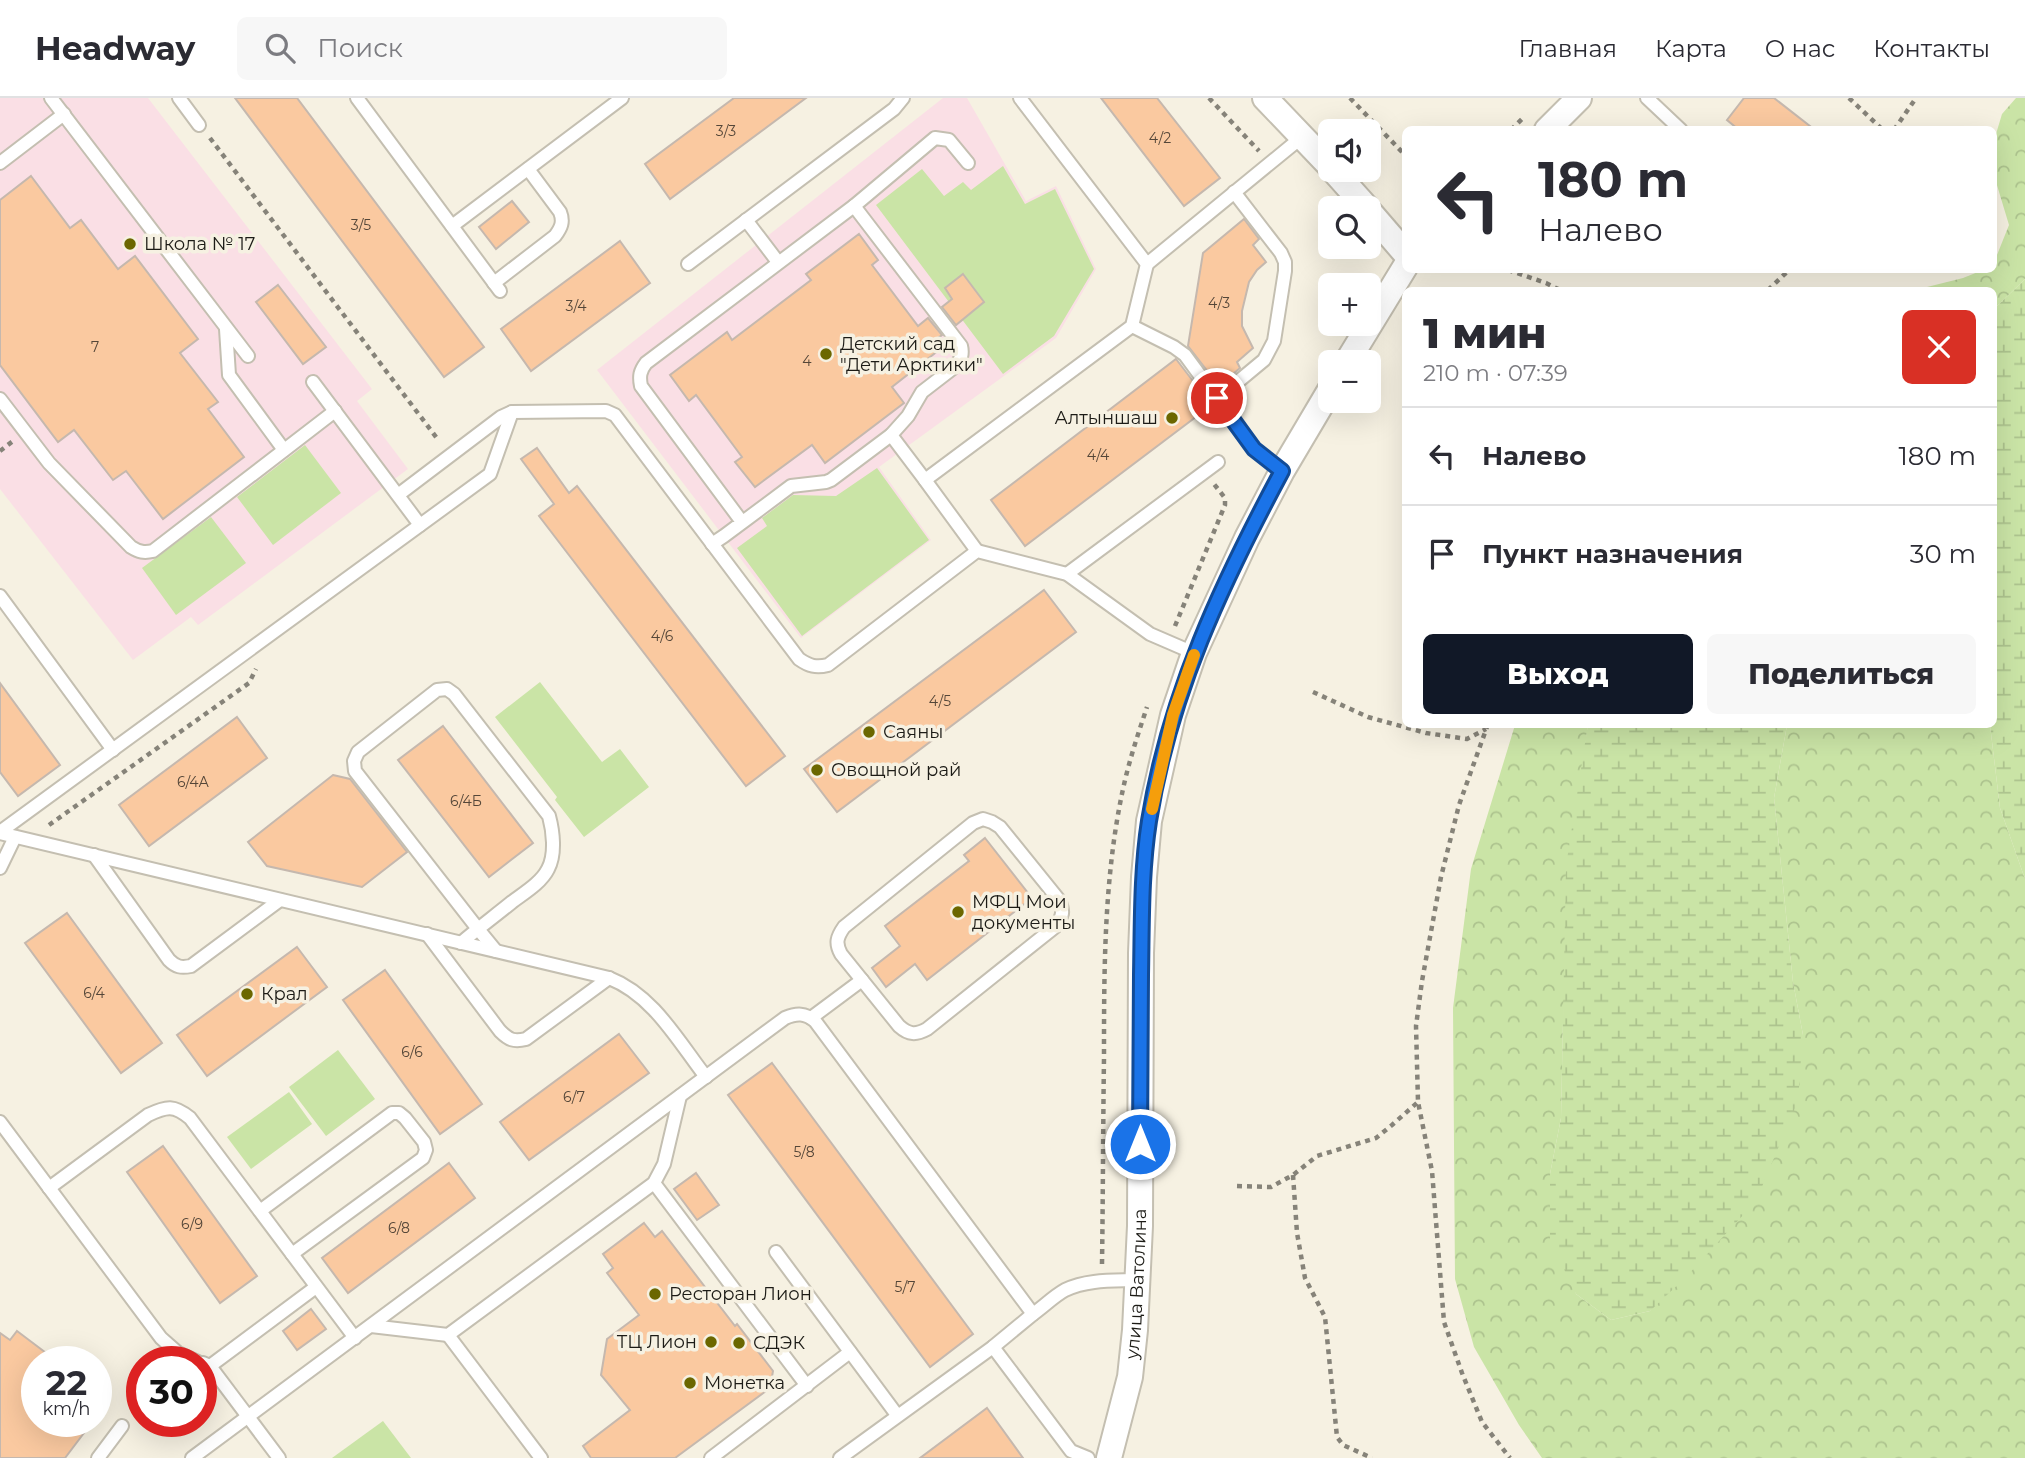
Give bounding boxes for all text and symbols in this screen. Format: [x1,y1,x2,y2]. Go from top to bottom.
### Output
search box [237,17,727,80]
text: Headway [35,28,195,68]
icon: search [261,29,299,67]
text: Поиск [317,32,403,64]
text: Главная [1519,34,1617,63]
text: Карта [1655,34,1727,63]
text: О нас [1765,34,1835,63]
text: Контакты [1873,34,1990,63]
map controls [1318,119,1381,413]
button: sound [1318,119,1381,182]
house number: 3/3 [716,122,736,140]
house number: 4/2 [1149,129,1171,147]
text: 180 m [1538,150,1688,209]
icon: left [1423,154,1514,245]
button: search [1318,196,1381,259]
text: Налево [1538,210,1663,249]
house number: 3/5 [351,216,371,234]
place label: Школа № 17 [144,233,255,255]
marker: Школа № 17 [122,236,138,252]
button: + [1318,273,1381,336]
house number: 4/3 [1208,294,1230,312]
house number: 3/4 [566,297,587,315]
text: 1 мин [1423,307,1547,359]
button: close [1902,310,1976,384]
place label: Детский сад "Дети Арктики" [840,333,983,376]
house number: 7 [91,338,99,356]
marker: Детский сад "Дети Арктики" [818,346,834,362]
button: − [1318,350,1381,413]
house number: 4 [802,352,812,370]
text: 210 m · 07:39 [1423,359,1568,387]
pin [1187,368,1247,428]
icon: arrive [1198,379,1236,417]
place label: Алтыншаш [1055,407,1158,429]
marker: Алтыншаш [1164,410,1180,426]
icon: left [1423,437,1461,475]
text: Налево [1482,440,1586,472]
text: 180 m [1898,440,1976,472]
house number: 4/4 [1087,446,1110,464]
icon: arrive [1423,535,1461,573]
text: Пункт назначения [1482,538,1743,570]
text: 30 m [1910,538,1976,570]
house number: 4/6 [651,627,674,645]
button: Выход [1423,634,1693,714]
button: Поделиться [1707,634,1976,714]
house number: 4/5 [929,692,951,710]
place label: Саяны [883,721,943,743]
marker: Саяны [861,724,877,740]
place label: Овощной рай [831,759,961,781]
marker: Овощной рай [809,762,825,778]
house number: 6/4А [177,773,210,791]
house number: 6/4Б [450,792,482,810]
place label: МФЦ Мои документы [972,891,1075,934]
marker: МФЦ Мои документы [950,904,966,920]
place label: Крал [261,983,308,1005]
house number: 6/4 [83,984,106,1002]
marker: Крал [239,986,255,1002]
house number: 6/6 [401,1043,423,1061]
house number: 6/7 [563,1088,585,1106]
position arrow [1103,1107,1177,1181]
house number: 5/8 [793,1143,815,1161]
street label: улица Ватолина [1121,1209,1151,1361]
house number: 6/9 [181,1215,203,1233]
house number: 6/8 [388,1219,410,1237]
house number: 5/7 [894,1278,916,1296]
place label: Ресторан Лион [669,1283,812,1305]
marker: Ресторан Лион [647,1286,663,1302]
place label: ТЦ Лион [617,1331,697,1353]
place label: СДЭК [753,1332,806,1354]
marker: ТЦ Лион [703,1334,719,1350]
marker: СДЭК [731,1335,747,1351]
speed limit sign: 30 [126,1346,217,1437]
text: 22 [46,1361,87,1404]
place label: Монетка [704,1372,785,1394]
marker: Монетка [682,1375,698,1391]
text: km/h [42,1398,91,1420]

